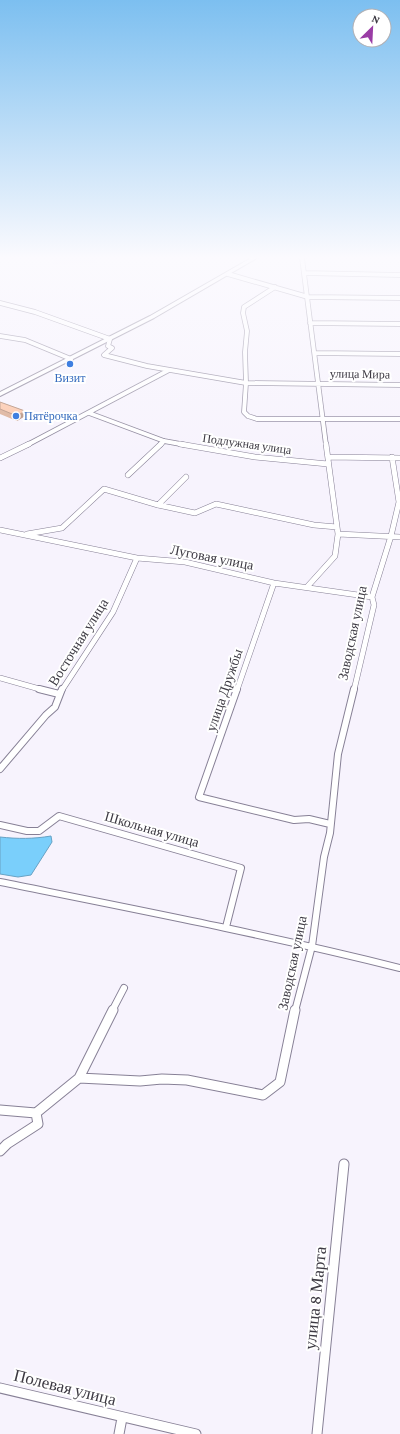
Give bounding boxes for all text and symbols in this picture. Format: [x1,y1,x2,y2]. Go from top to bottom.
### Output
north arrow [352,8,392,48]
text: N [370,12,382,26]
marker: Визит [65,359,75,369]
street label: улица Мира [330,366,391,382]
place label: Визит [55,371,86,385]
place label: Пятёрочка [24,409,78,423]
marker: Пятёрочка [11,411,21,421]
street label: Подлужная улица [202,431,293,457]
street label: Луговая улица [169,541,256,573]
street label: Заводская улица [334,584,370,682]
street label: Восточная улица [45,595,112,689]
street label: улица Дружбы [202,646,246,733]
street label: Школьная улица [103,808,202,850]
street label: Заводская улица [274,914,310,1012]
street label: улица 8 Марта [301,1245,330,1351]
street label: Полевая улица [12,1366,119,1410]

